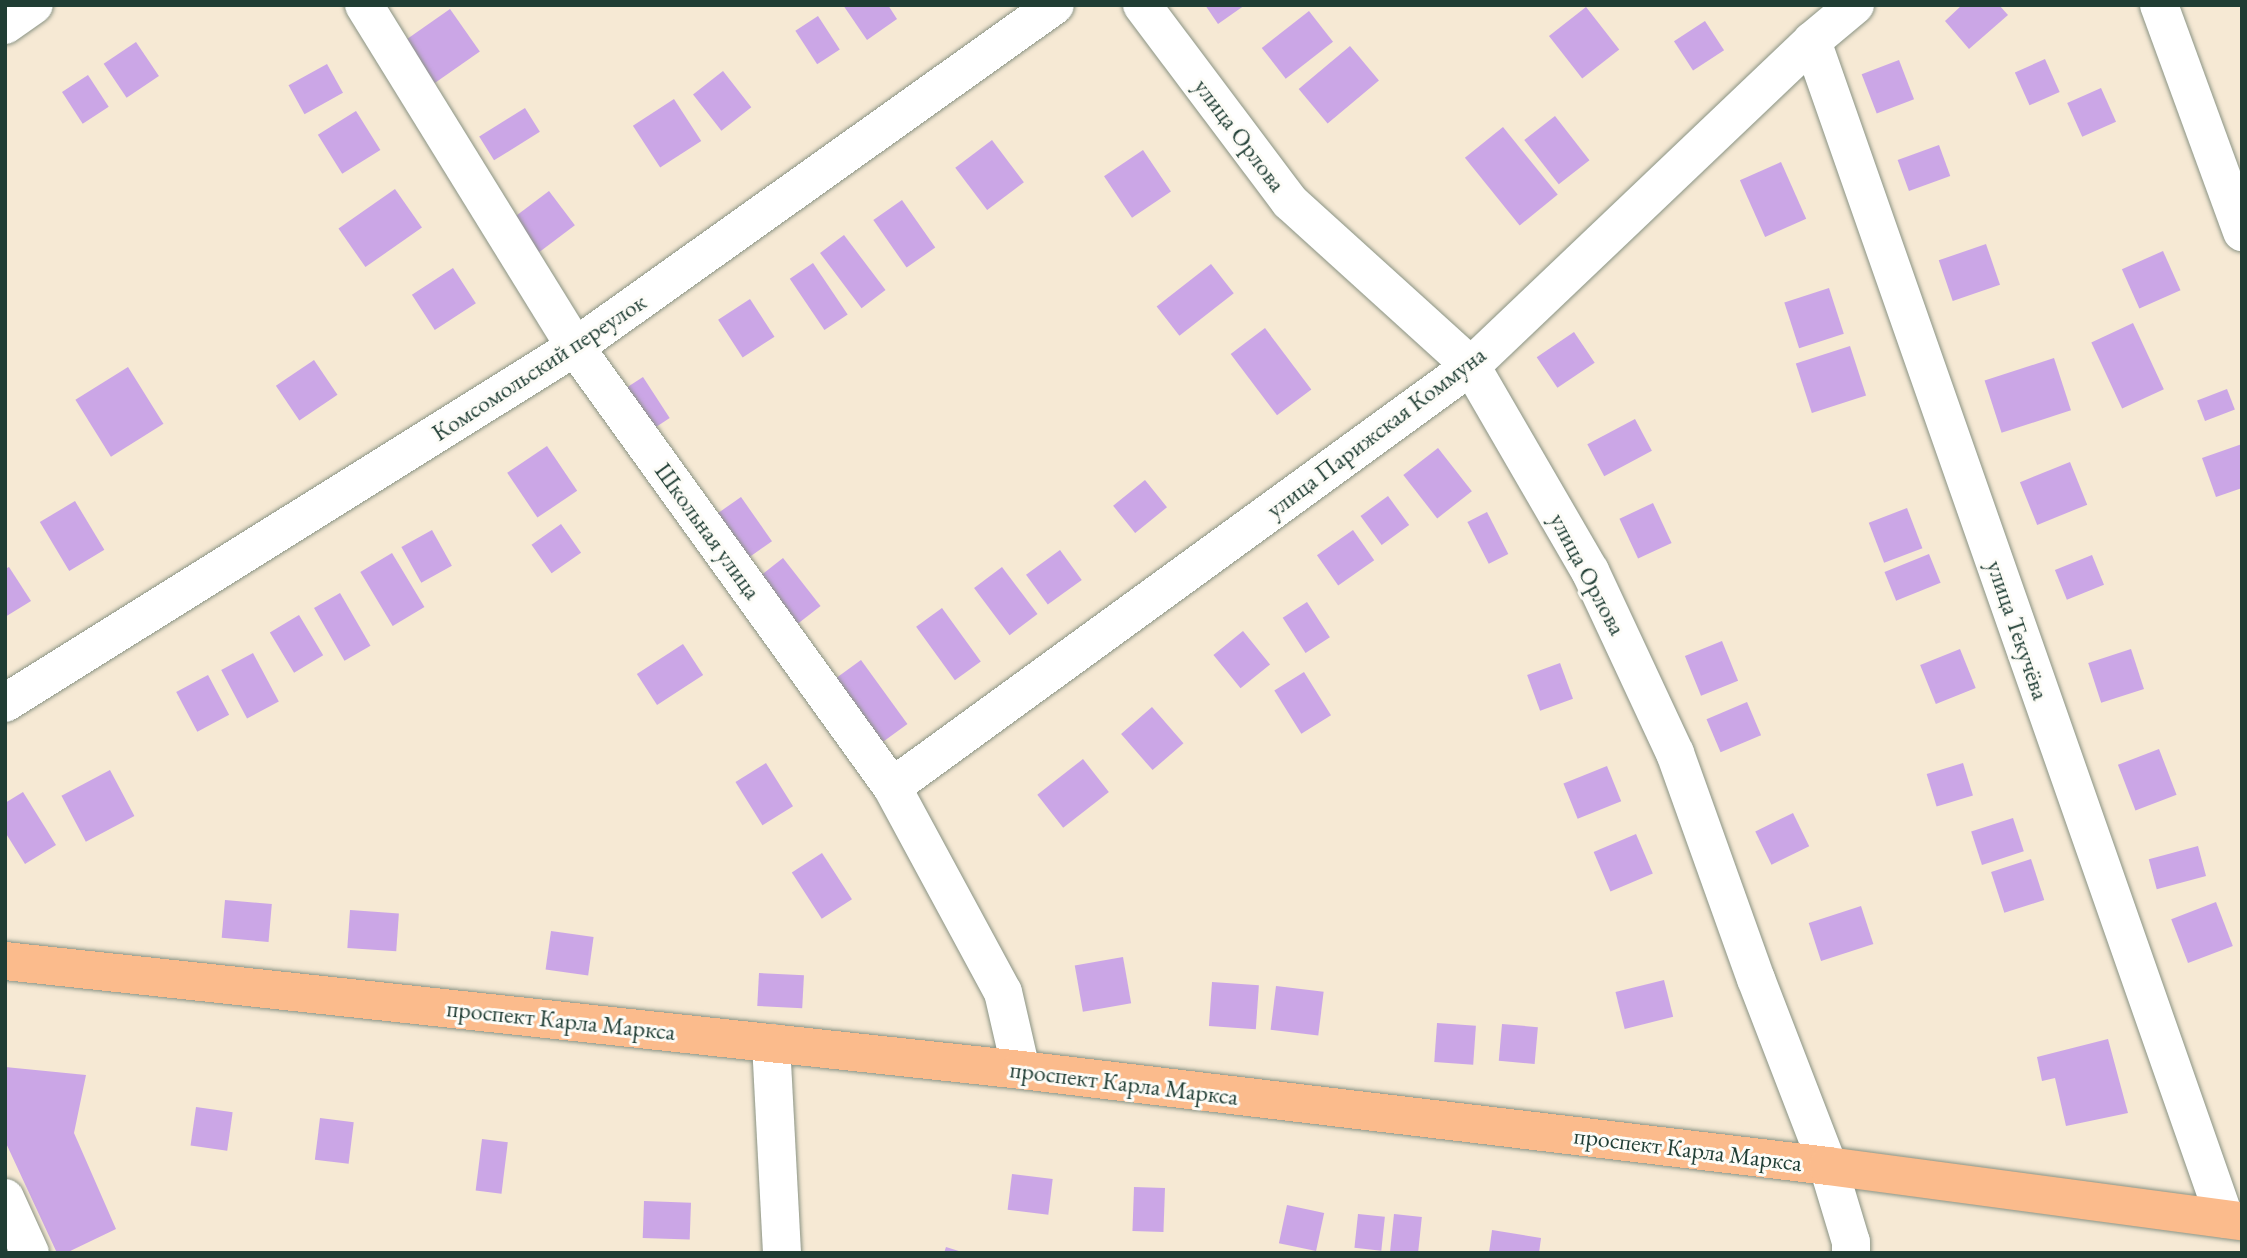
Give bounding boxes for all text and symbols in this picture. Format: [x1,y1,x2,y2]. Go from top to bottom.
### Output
street label: улица Орлова [1188,73,1292,197]
street label: Комсомольский переулок [427,287,651,447]
street label: улица Парижская Коммуна [1261,340,1491,524]
street label: Школьная улица [649,457,767,605]
street label: улица Орлова [1544,508,1632,640]
street label: улица Текучёва [1981,556,2055,704]
street label: проспект Карла Маркса [445,994,677,1046]
street label: проспект Карла Маркса [1008,1055,1240,1111]
street label: проспект Карла Маркса [1572,1121,1804,1177]

